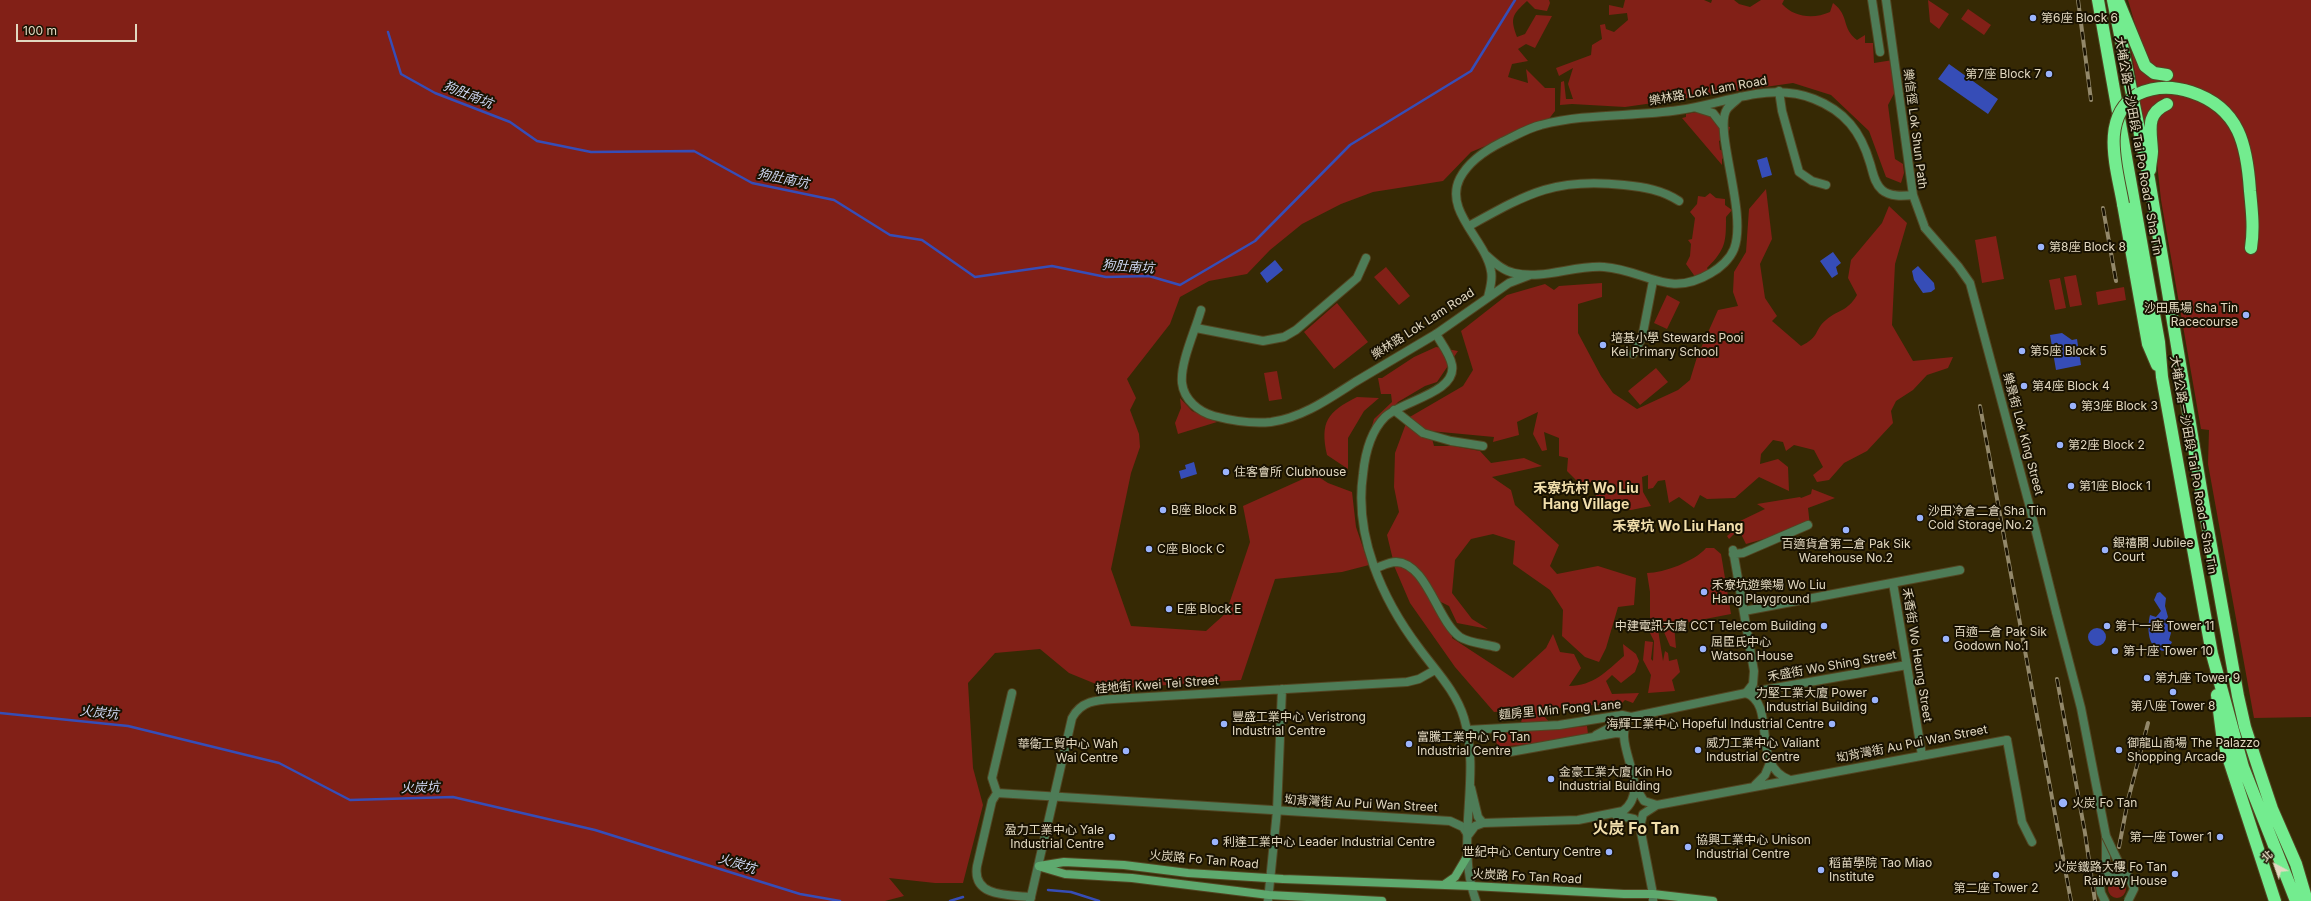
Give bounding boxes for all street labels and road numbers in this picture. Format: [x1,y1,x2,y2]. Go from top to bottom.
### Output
street label: 大埔公路－沙田段 Tai Po Road – Sha Tin [2112,36,2164,256]
street label: 樂信徑 Lok Shun Path [1900,68,1930,190]
street label: 樂林路 Lok Lam Road [1648,74,1768,108]
street label: 樂林路 Lok Lam Road [1369,285,1477,363]
street label: 大埔公路－沙田段 Tai Po Road – Sha Tin [2167,355,2219,575]
street label: 樂景街 Lok King Street [2000,371,2046,497]
street label: 禾香街 Wo Heung Street [1899,587,1935,723]
street label: 禾盛街 Wo Shing Street [1766,648,1898,684]
street label: 桂地街 Kwei Tei Street [1095,674,1219,696]
street label: 麵房里 Min Fong Lane [1498,697,1622,723]
street label: 㘭背灣街 Au Pui Wan Street [1835,722,1989,766]
street label: 㘭背灣街 Au Pui Wan Street [1284,793,1438,815]
street label: 火炭路 Fo Tan Road [1149,848,1259,872]
street label: 火炭路 Fo Tan Road [1472,867,1582,887]

